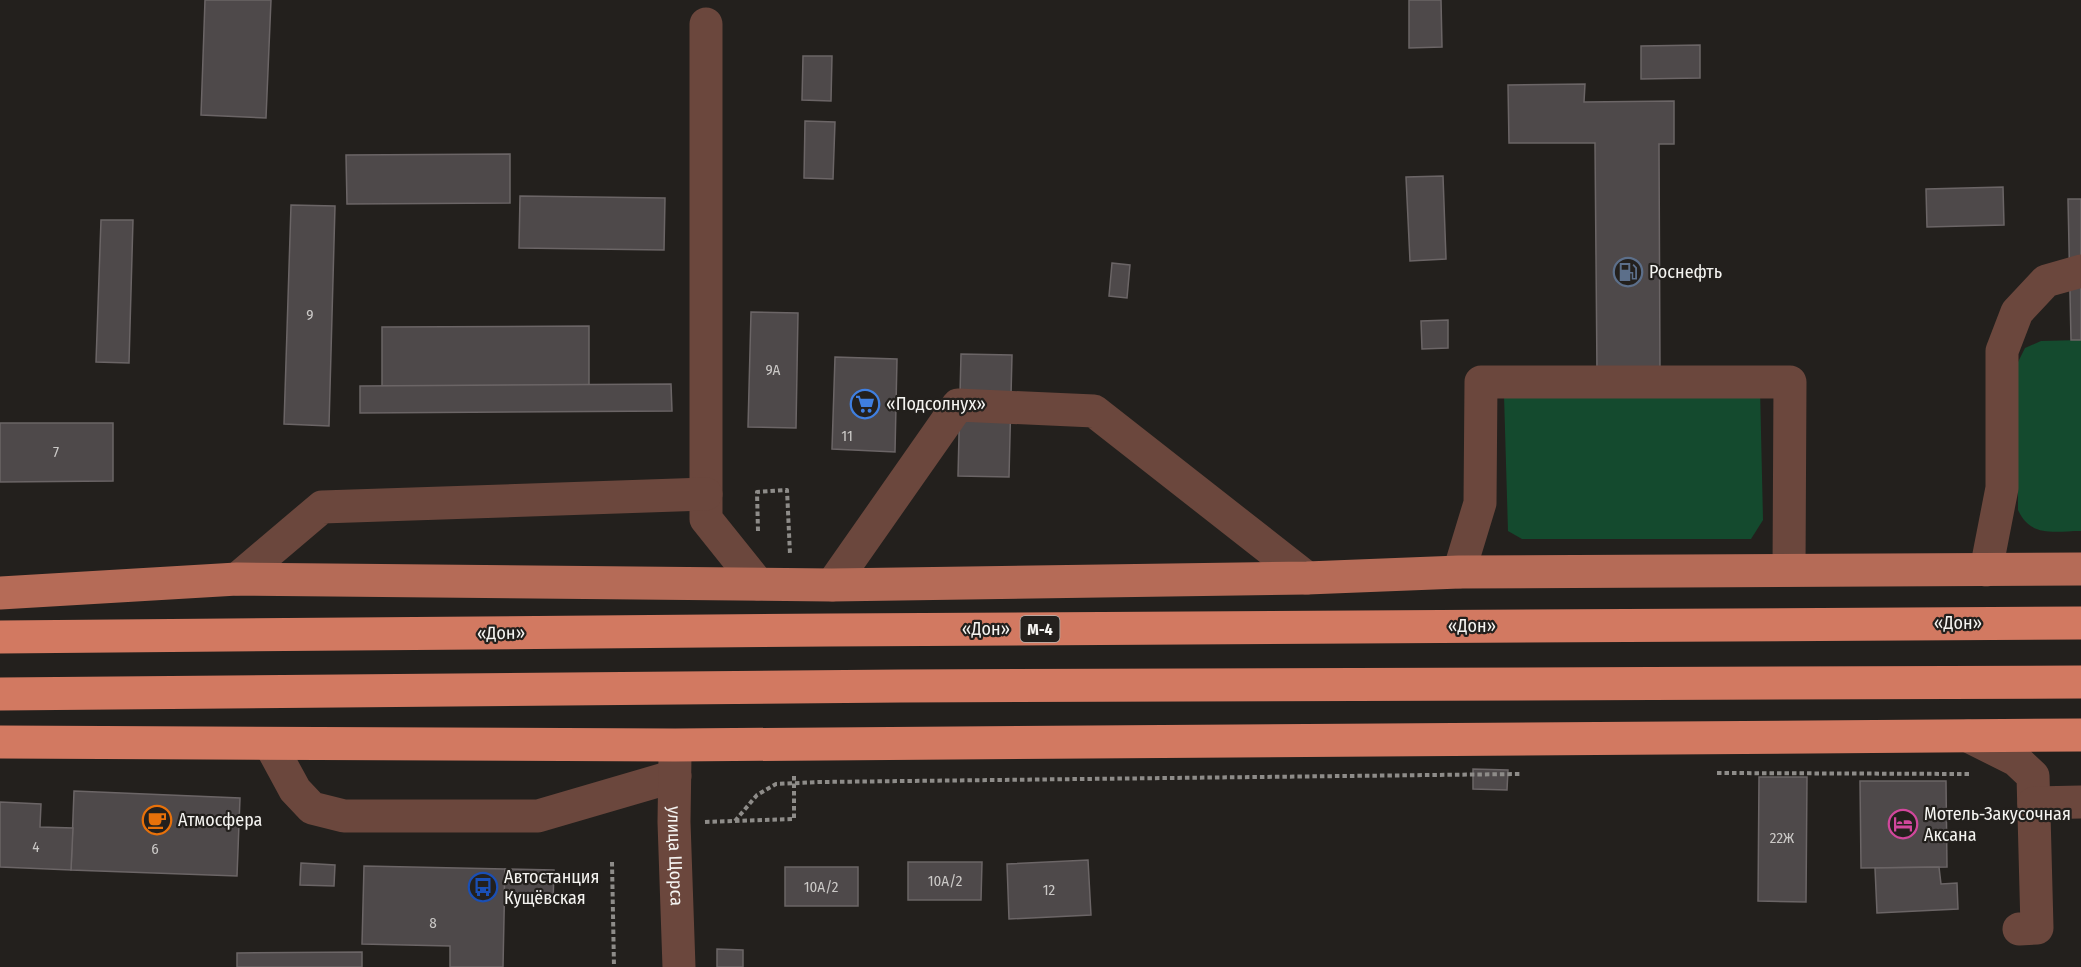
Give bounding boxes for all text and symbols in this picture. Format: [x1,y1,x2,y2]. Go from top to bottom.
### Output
fuel station icon: Роснефть [1612,256,1644,288]
place label: Роснефть [1649,261,1722,283]
house number: 9 [306,306,314,324]
house number: 9А [765,361,781,379]
supermarket icon: «Подсолнух» [849,388,881,420]
place label: «Подсолнух» [886,393,986,415]
house number: 11 [841,427,853,445]
house number: 7 [53,443,59,461]
street label: «Дон» [1934,612,1982,634]
street label: «Дон» [1448,615,1496,637]
road number: М-4 [1020,616,1060,642]
street label: «Дон» [962,618,1010,640]
street label: «Дон» [477,622,525,644]
place label: Мотель-Закусочная Аксана [1924,803,2071,846]
cafe icon: Атмосфера [141,804,173,836]
street label: улица Щорса [663,806,688,906]
hotel icon: Мотель-Закусочная Аксана [1887,808,1919,840]
place label: Атмосфера [178,809,263,831]
house number: 22Ж [1770,829,1795,847]
house number: 4 [32,838,40,856]
house number: 6 [151,840,159,858]
place label: Автостанция Кущёвская [504,866,599,909]
bus stop icon: Автостанция Кущёвская [467,871,499,903]
house number: 10А/2 [928,872,963,890]
house number: 10А/2 [804,878,839,896]
house number: 12 [1043,881,1056,899]
house number: 8 [429,914,437,932]

